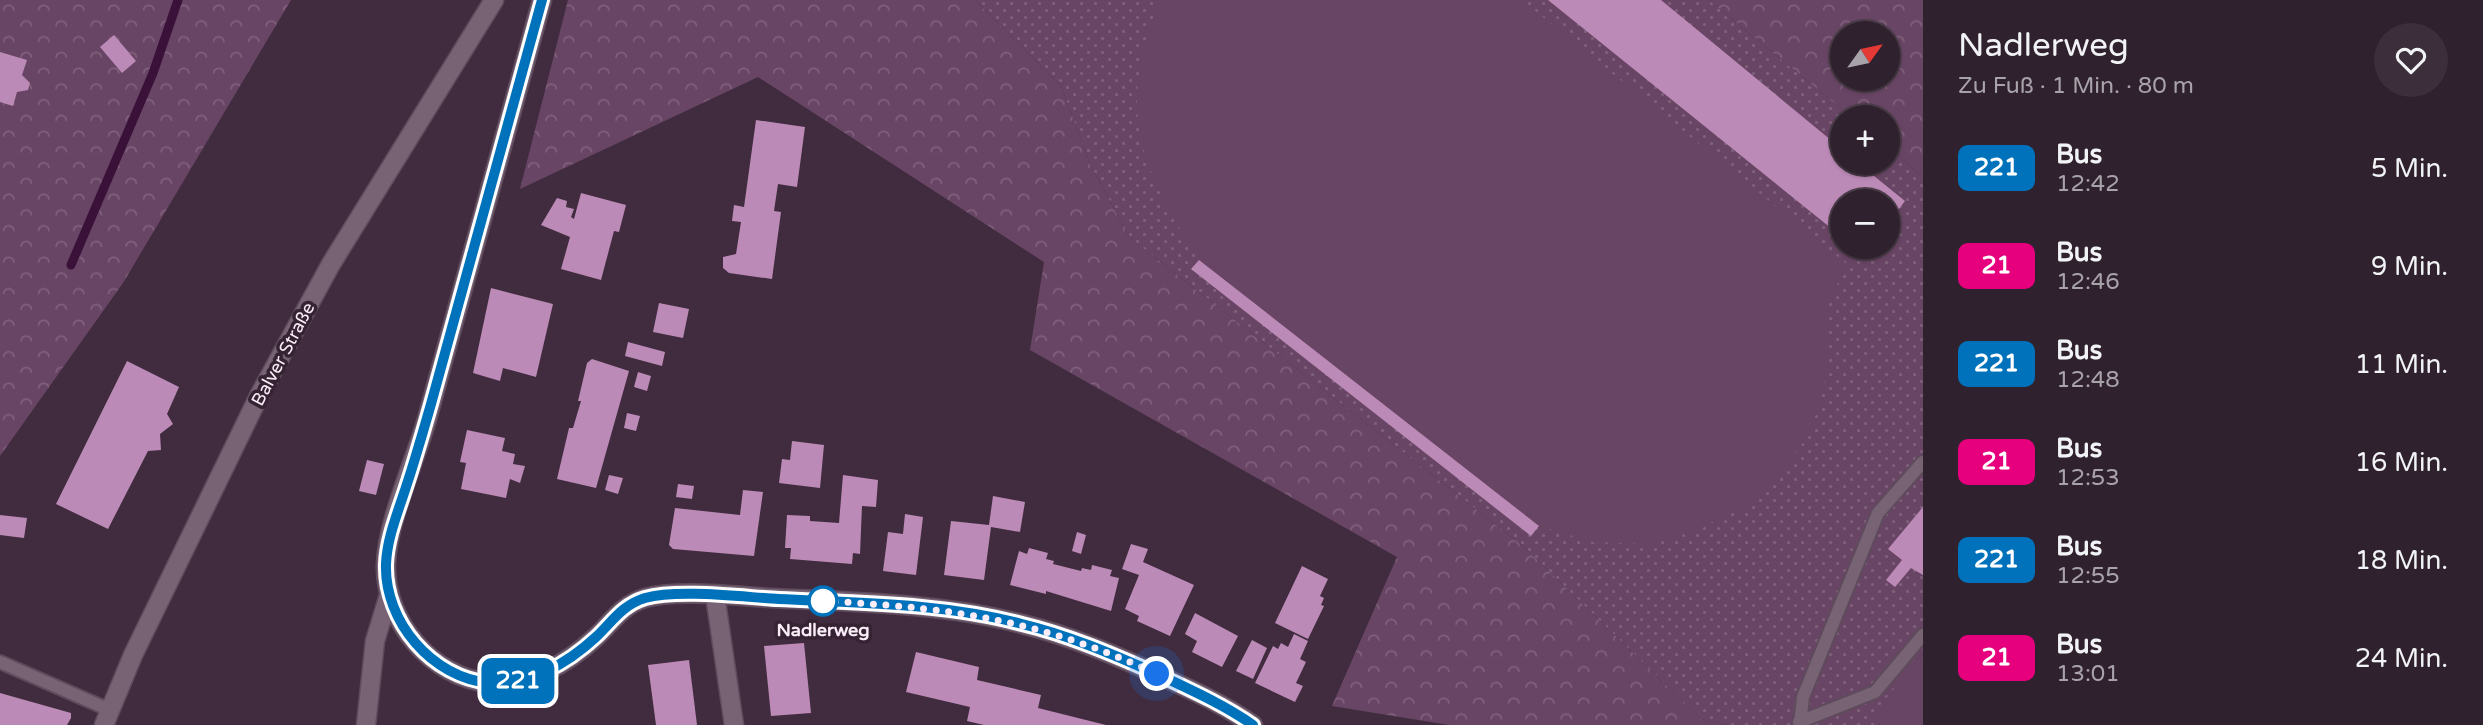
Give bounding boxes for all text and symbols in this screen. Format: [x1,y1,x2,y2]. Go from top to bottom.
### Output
north arrow [1830,21,1900,91]
map controls [1830,21,1900,259]
button: heart [2374,23,2448,97]
text: Nadlerweg [1958,26,2129,65]
text: Zu Fuß · 1 Min. · 80 m [1958,72,2194,100]
button: + [1830,105,1900,175]
text: Bus [2056,139,2102,170]
text: 221 [1974,153,2019,182]
text: 5 Min. [2371,153,2448,184]
text: 12:42 [2056,170,2120,198]
button: − [1830,189,1900,259]
text: Bus [2056,237,2102,268]
text: 21 [1981,251,2012,280]
text: 9 Min. [2371,251,2448,282]
text: 12:46 [2056,268,2120,296]
street label: Balver Straße [247,299,319,409]
text: Bus [2056,335,2102,366]
text: 221 [1974,349,2019,378]
text: 11 Min. [2355,349,2448,380]
text: 12:48 [2056,366,2120,394]
text: Bus [2056,433,2102,464]
text: 21 [1981,447,2012,476]
text: 16 Min. [2355,447,2448,478]
text: 12:53 [2056,464,2120,492]
text: Bus [2056,531,2102,562]
text: 221 [1974,545,2019,574]
text: 18 Min. [2355,545,2448,576]
text: 12:55 [2056,562,2120,590]
marker: Nadlerweg [808,586,838,616]
place label: Nadlerweg [776,619,870,641]
text: Bus [2056,629,2102,660]
text: 21 [1981,643,2012,672]
text: 24 Min. [2355,643,2448,674]
your location [1139,656,1174,691]
line badge: 221 [478,658,558,704]
text: 13:01 [2056,660,2120,688]
text: 221 [495,666,541,695]

